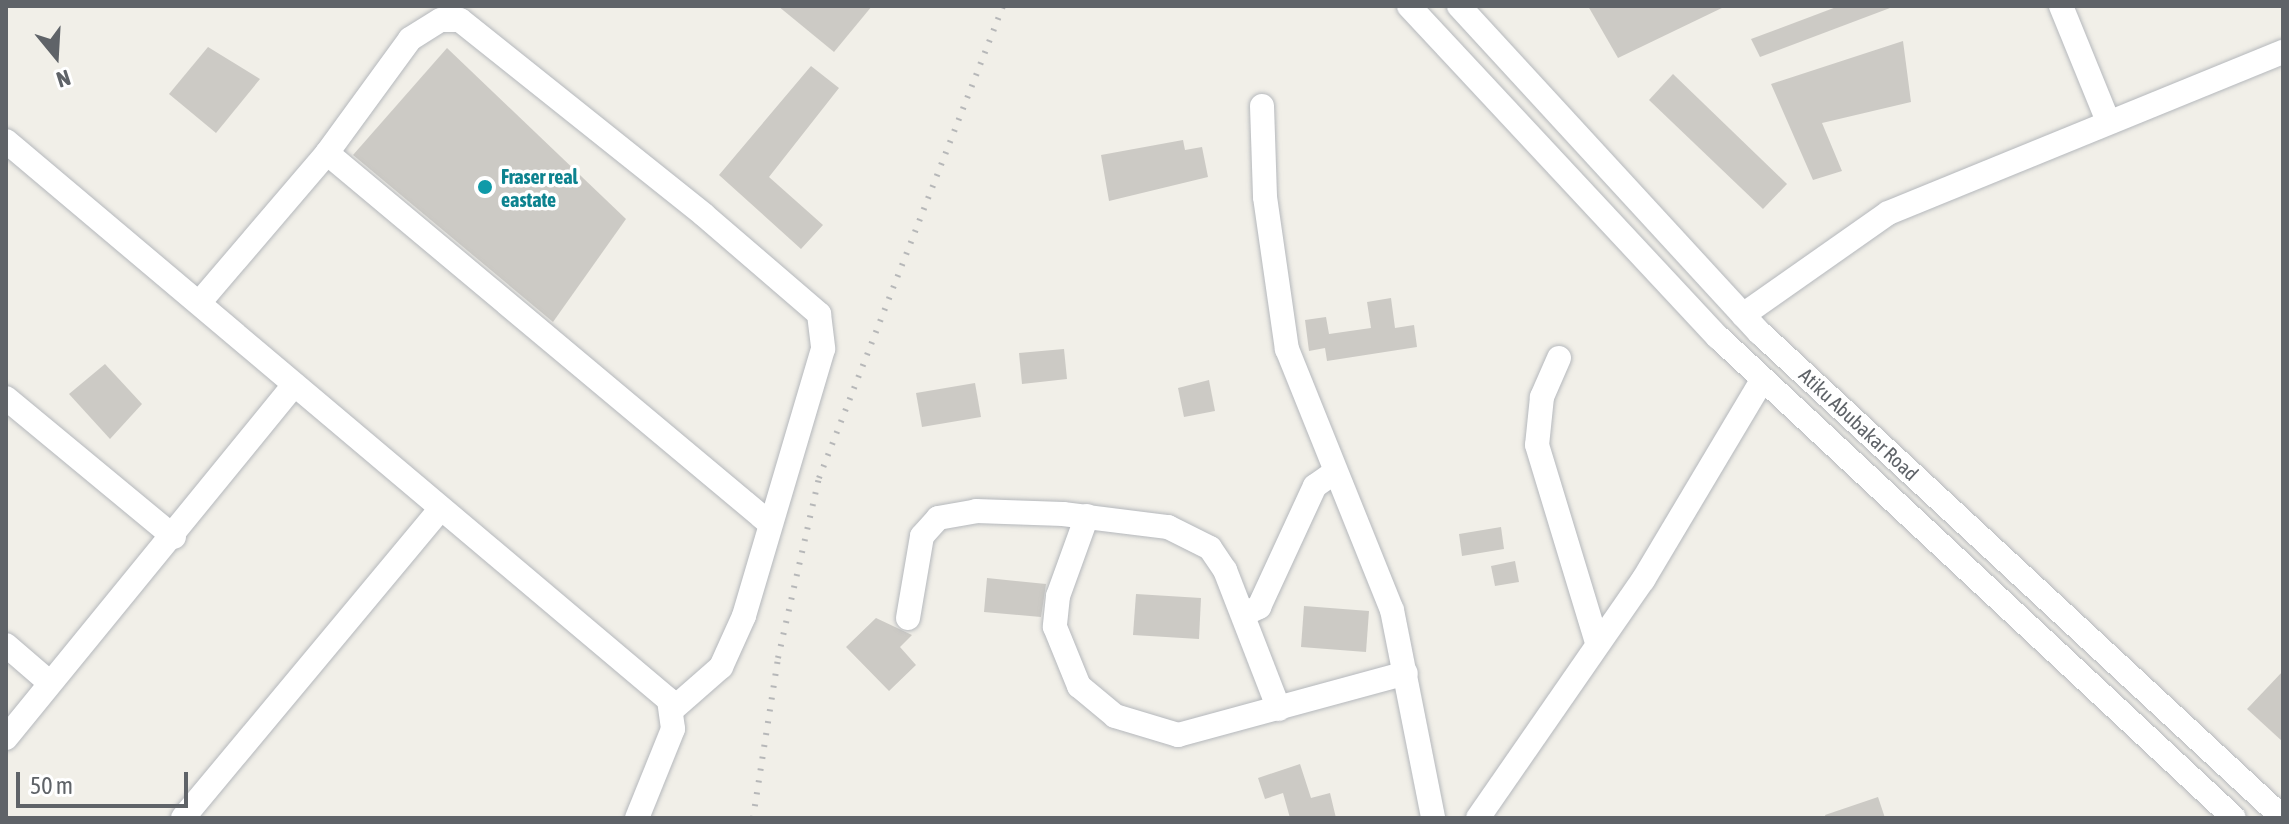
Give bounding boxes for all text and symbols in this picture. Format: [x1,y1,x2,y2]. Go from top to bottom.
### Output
north arrow [16,16,96,96]
text: N [53,64,74,93]
place label: Fraser real eastate [501,164,578,211]
marker: Fraser real eastate [476,178,494,196]
street label: Atiku Abubakar Road [1795,363,1923,485]
scale bar [20,756,192,806]
text: 50 m [30,772,73,799]

